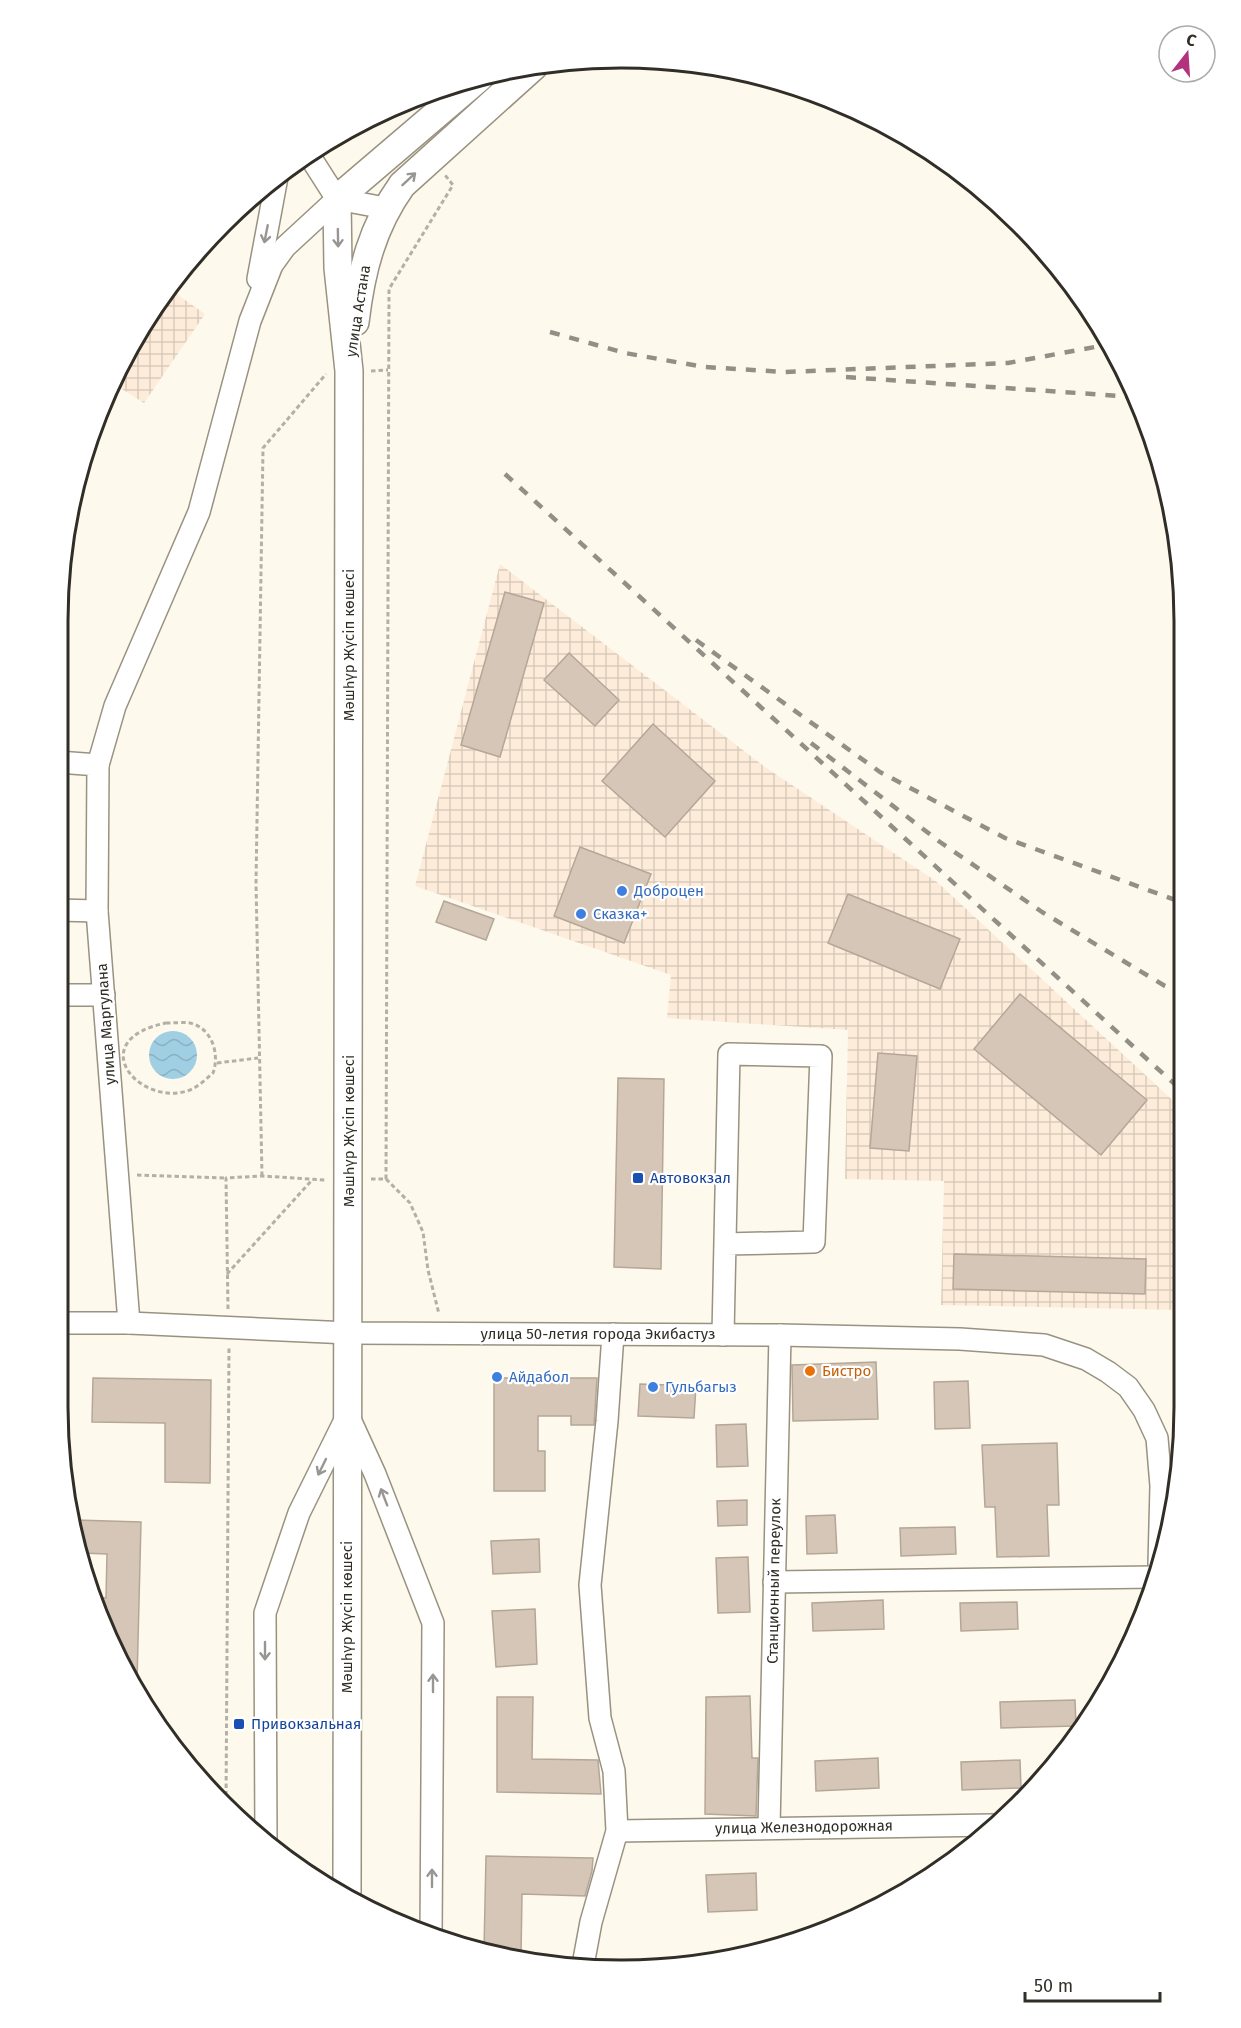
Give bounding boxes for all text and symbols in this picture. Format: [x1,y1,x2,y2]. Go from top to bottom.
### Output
north arrow [1157,24,1217,84]
text: С [1184,30,1199,51]
one-way arrow [401,172,416,186]
one-way arrow [261,224,272,244]
one-way arrow [332,228,344,248]
street label: улица Астана [342,264,374,358]
street label: Мәшһүр Жүсіп көшесі [340,569,358,721]
place label: Доброцен [633,882,704,900]
marker: Доброцен [615,884,629,898]
place label: Сказка+ [593,905,647,923]
marker: Сказка+ [574,907,588,921]
street label: улица Маргулана [93,963,119,1085]
street label: Мәшһүр Жүсіп көшесі [340,1055,358,1207]
place label: Автовокзал [650,1169,731,1187]
marker: Автовокзал [631,1171,645,1185]
street label: улица 50-летия города Экибастуз [481,1325,715,1343]
place label: Бистро [822,1362,871,1380]
marker: Бистро [803,1364,817,1378]
place label: Айдабол [509,1368,569,1386]
marker: Айдабол [490,1370,504,1384]
place label: Гульбагыз [665,1378,737,1396]
marker: Гульбагыз [646,1380,660,1394]
one-way arrow [316,1458,328,1476]
one-way arrow [378,1488,389,1507]
street label: Станционный переулок [764,1498,784,1664]
street label: Мәшһүр Жүсіп көшесі [338,1541,356,1693]
one-way arrow [259,1641,271,1661]
one-way arrow [427,1674,438,1694]
place label: Привокзальная [251,1715,361,1733]
marker: Привокзальная [232,1717,246,1731]
street label: улица Железнодорожная [715,1816,893,1838]
one-way arrow [426,1869,438,1889]
scale bar [1025,1965,1160,2003]
text: 50 m [1034,1975,1073,1997]

